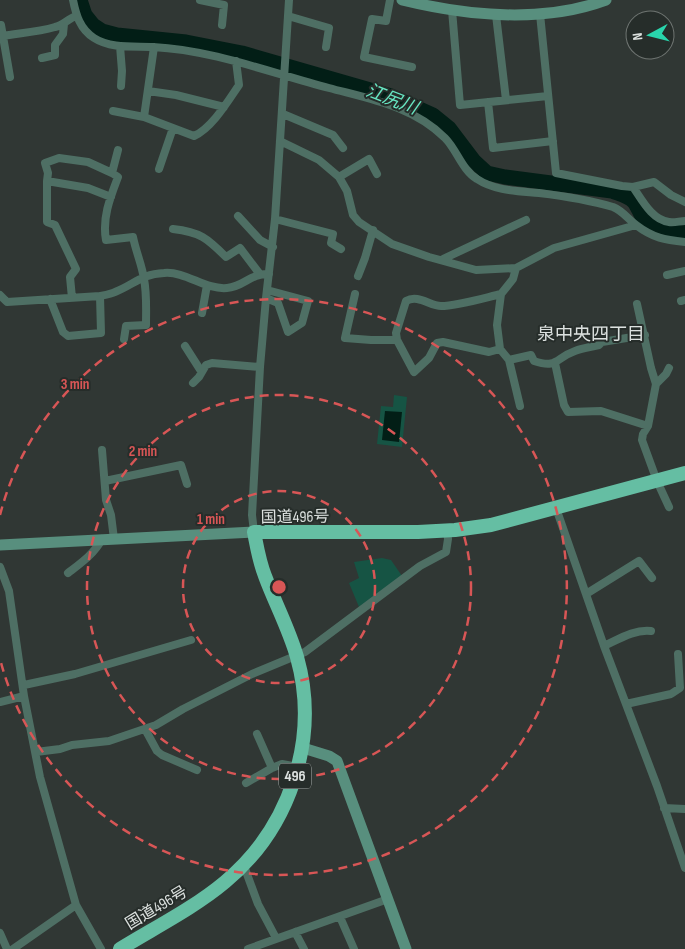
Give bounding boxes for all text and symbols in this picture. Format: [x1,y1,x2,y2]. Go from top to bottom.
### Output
north arrow [625,10,675,60]
text: N [629,32,646,41]
water label: 江尻川 [363,80,423,120]
district label: 泉中央四丁目 [537,324,645,345]
text: 3 min [61,375,89,394]
text: 2 min [129,442,157,461]
street label: 国道496号 [260,507,330,528]
text: 1 min [197,510,225,529]
centre of rings [270,578,288,596]
road number: 496 [279,764,311,788]
street label: 国道496号 [122,882,191,934]

